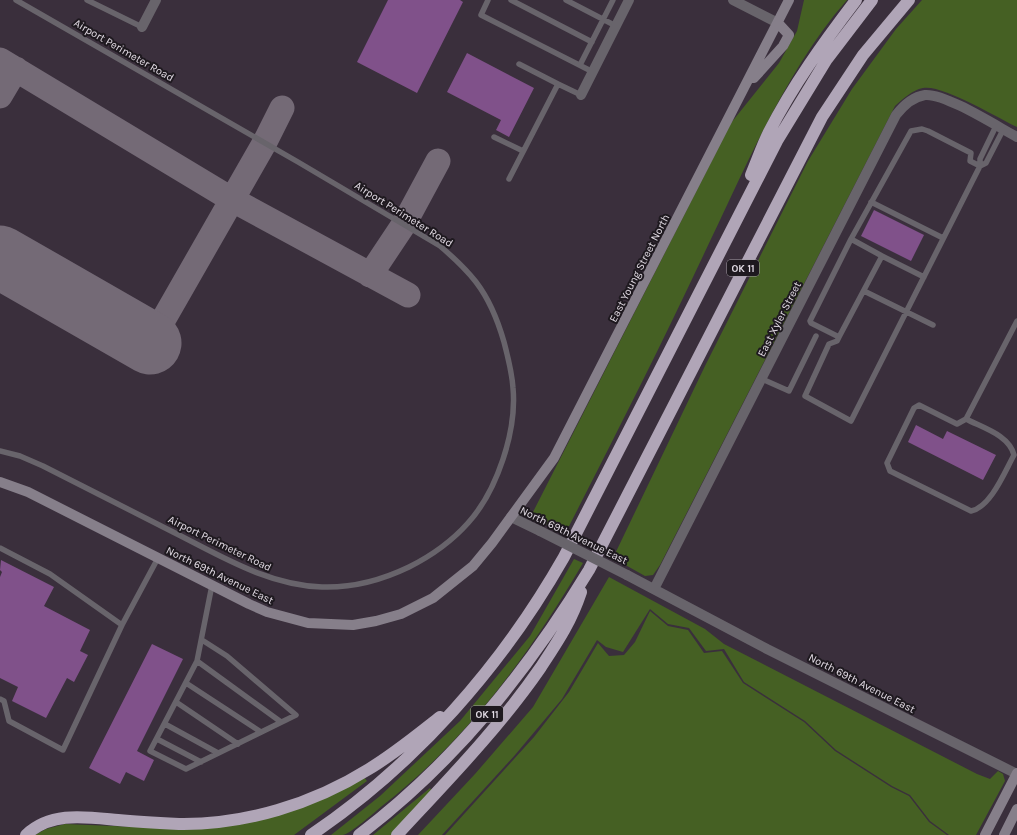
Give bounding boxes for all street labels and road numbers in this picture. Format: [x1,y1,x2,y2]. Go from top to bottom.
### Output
street label: Airport Perimeter Road [71,16,176,84]
street label: Airport Perimeter Road [352,179,455,250]
street label: East Young Street North [607,212,672,324]
road number: OK 11 [727,260,759,276]
street label: East Xyler Street [755,280,804,359]
street label: North 69th Avenue East [518,504,630,567]
street label: Airport Perimeter Road [166,513,274,574]
street label: North 69th Avenue East [164,544,276,607]
street label: North 69th Avenue East [806,651,917,716]
road number: OK 11 [471,706,503,722]

